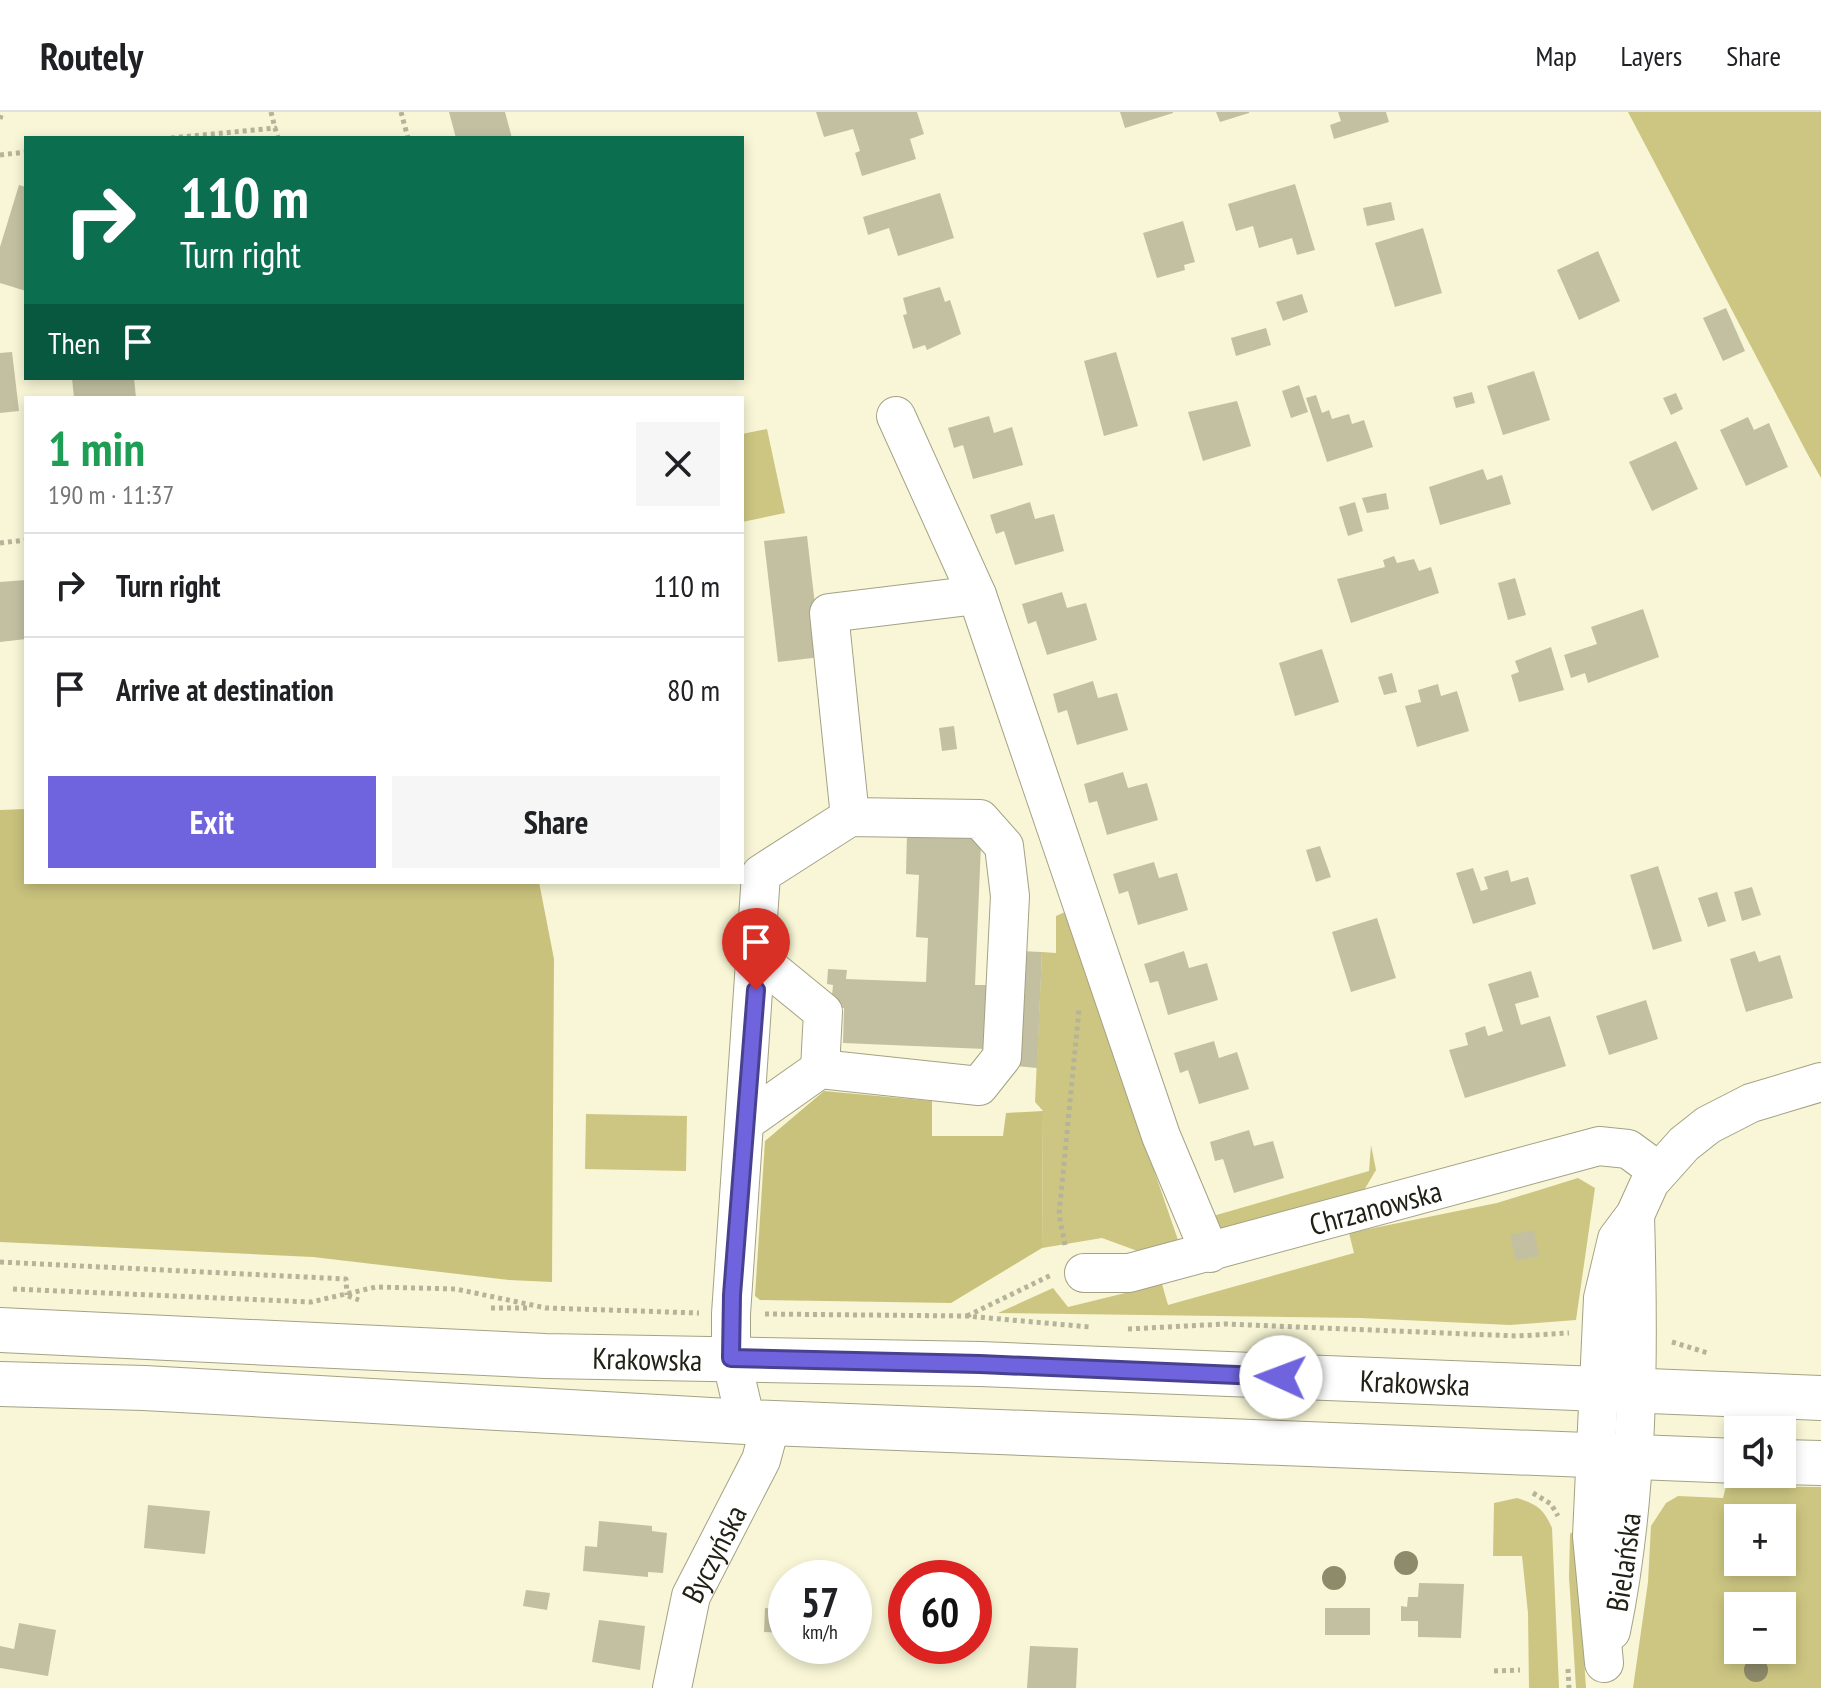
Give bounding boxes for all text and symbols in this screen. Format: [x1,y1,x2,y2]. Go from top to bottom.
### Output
text: Routely [40,31,143,80]
text: Map [1535,37,1577,74]
text: Layers [1621,37,1682,74]
text: Share [1726,37,1781,74]
text: 110 m [180,161,309,233]
icon: right [48,168,152,272]
text: Turn right [180,231,301,278]
icon: arrive [116,320,160,364]
text: Then [48,323,100,362]
text: 1 min [48,417,145,479]
button: close [636,422,720,506]
text: 190 m · 11:37 [48,478,174,511]
icon: right [48,563,92,607]
text: Turn right [116,566,220,605]
text: 110 m [654,566,720,605]
icon: arrive [48,667,92,711]
text: Arrive at destination [116,670,334,709]
text: 80 m [667,670,720,709]
button: Exit [48,776,376,868]
button: Share [392,776,720,868]
pin [722,908,790,990]
icon: arrive [734,920,778,964]
street label: Chrzanowska [1305,1170,1446,1243]
position arrow [1239,1335,1323,1419]
street label: Krakowska [592,1337,703,1378]
street label: Krakowska [1359,1360,1471,1403]
map controls [1724,1416,1796,1664]
button: sound [1724,1416,1796,1488]
street label: Byczyńska [672,1498,754,1609]
button: + [1724,1504,1796,1576]
street label: Bielańska [1596,1511,1648,1614]
speed limit sign: 60 [888,1560,992,1664]
text: 57 [801,1576,839,1628]
button: − [1724,1592,1796,1664]
text: km/h [802,1619,838,1645]

